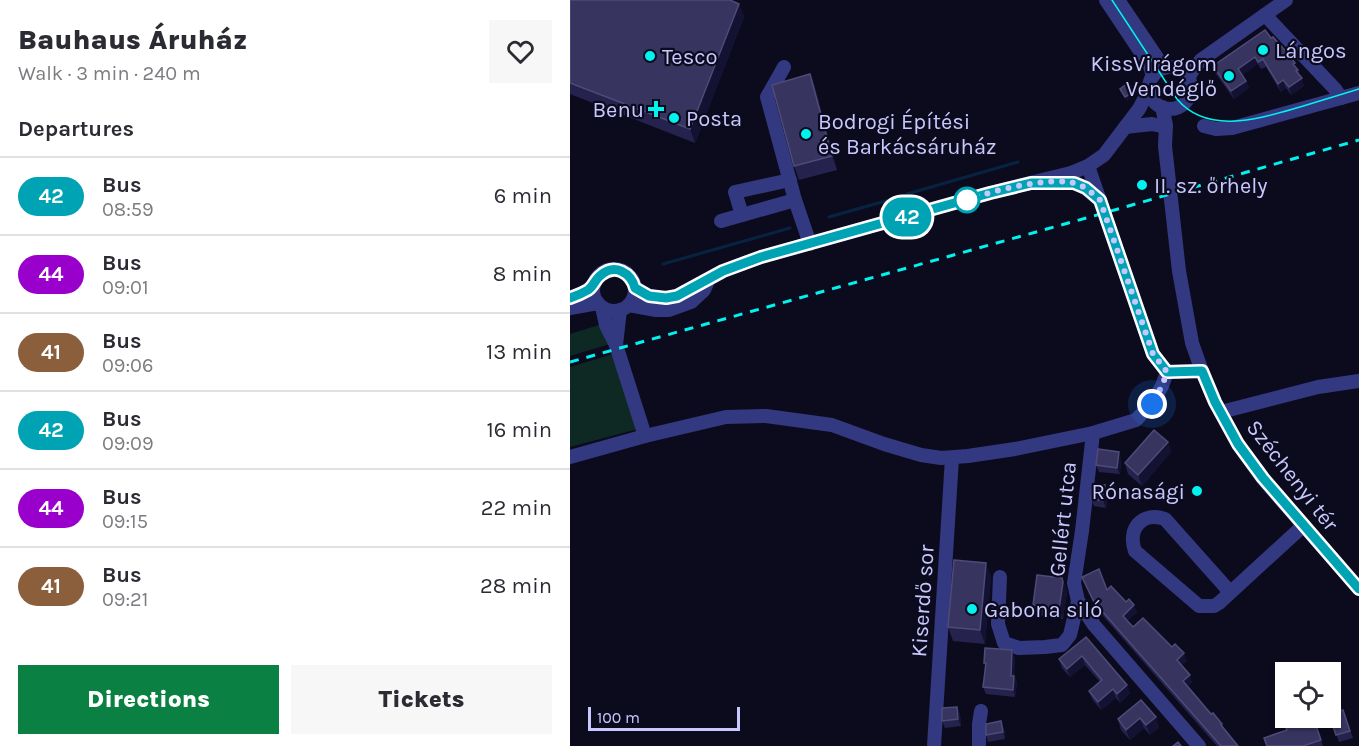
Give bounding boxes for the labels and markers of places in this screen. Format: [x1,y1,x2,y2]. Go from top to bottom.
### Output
place label: Lángos [1275,38,1347,64]
marker: Lángos [1256,43,1270,57]
place label: Tesco [662,44,718,70]
marker: Tesco [643,49,657,63]
place label: KissVirágom Vendéglő [1091,51,1217,102]
marker: KissVirágom Vendéglő [1222,69,1236,83]
place label: Benu [592,97,644,123]
marker: Benu [649,102,663,116]
place label: Posta [686,106,742,132]
place label: Bodrogi Építési és Barkácsáruház [818,108,996,160]
marker: Posta [667,111,681,125]
marker: Bodrogi Építési és Barkácsáruház [799,127,813,141]
place label: II. sz. őrhely [1154,173,1268,199]
marker: II. sz. őrhely [1135,178,1149,192]
unlabelled marker [954,187,980,213]
place label: Rónasági [1091,479,1185,505]
marker: Rónasági [1190,484,1204,498]
place label: Gabona siló [984,597,1102,623]
marker: Gabona siló [965,602,979,616]

